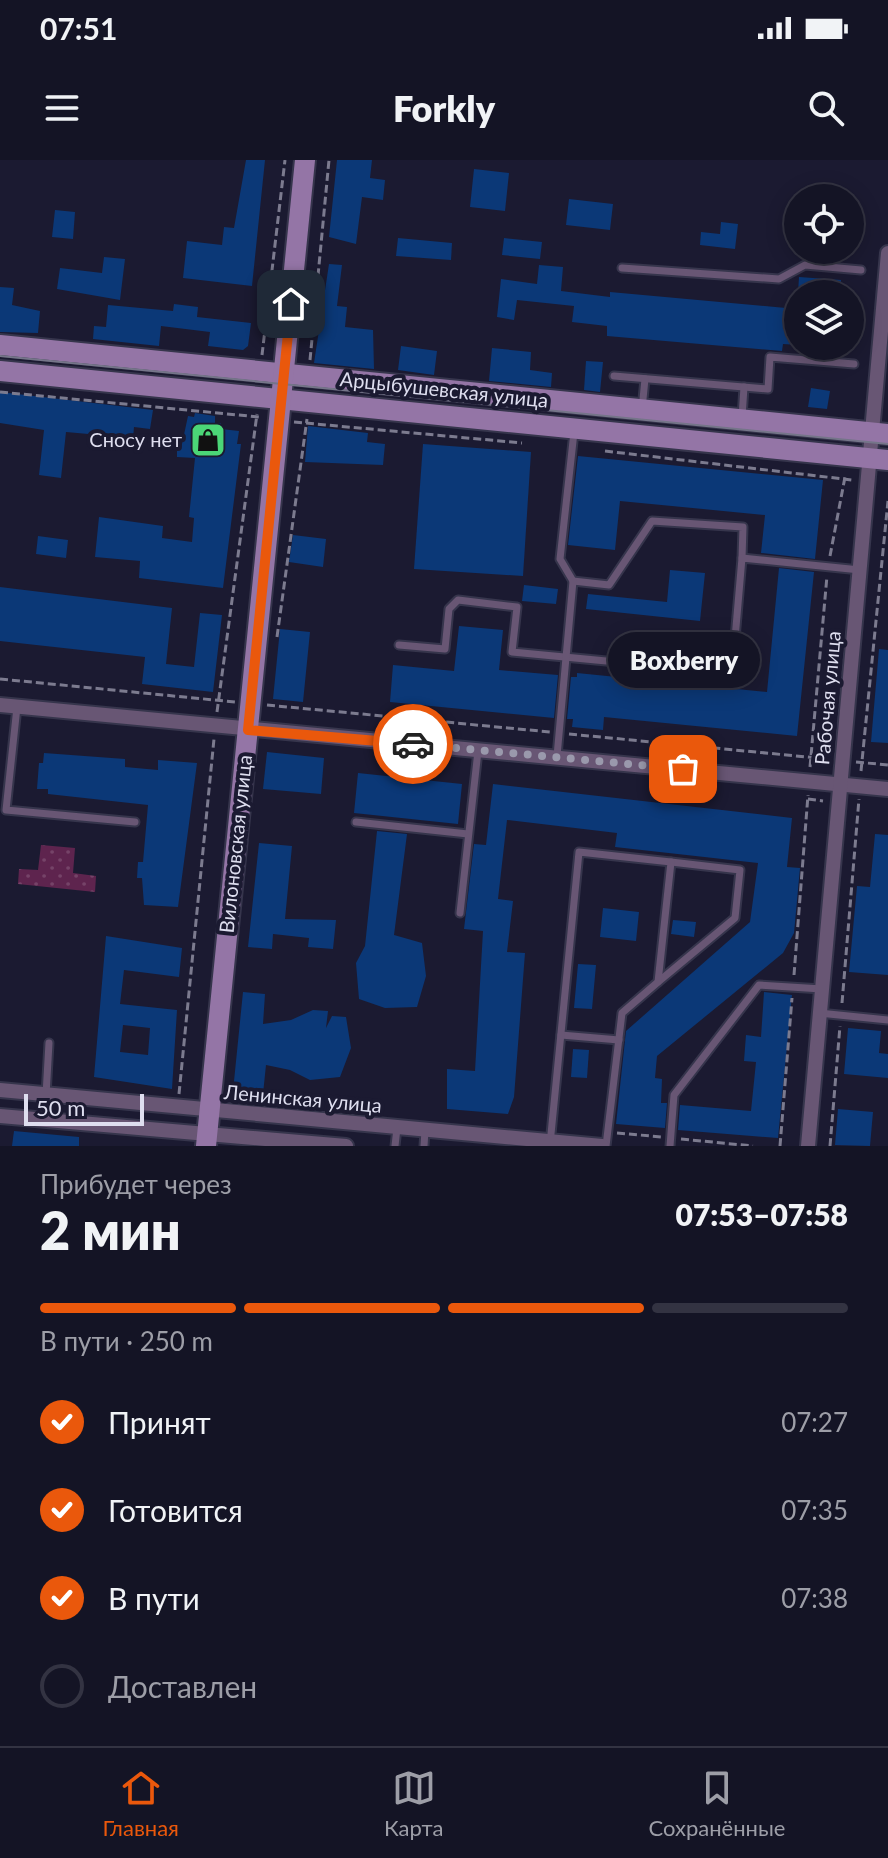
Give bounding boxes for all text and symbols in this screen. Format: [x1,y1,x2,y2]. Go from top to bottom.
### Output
text: 07:51 [40,10,117,46]
icon: menu [40,86,84,130]
text: Forkly [393,86,495,130]
icon: search [804,86,848,130]
map controls [784,184,864,360]
button: locate [784,184,864,264]
pin [257,270,325,338]
button: layers [784,280,864,360]
icon: home [269,282,313,326]
street label: Арцыбушевская улица [339,366,549,412]
shop icon: Сносу нет [189,421,227,459]
place label: Сносу нет [89,427,182,451]
street label: Рабочая улица [809,630,845,766]
callout: Boxberry [607,633,759,689]
text: Boxberry [630,644,738,676]
courier [373,704,453,784]
icon: car [391,722,435,766]
pin [649,735,717,803]
icon: bag [661,747,705,791]
street label: Вилоновская улица [214,754,256,934]
street label: Ленинская улица [222,1079,383,1117]
scale bar [24,1090,144,1126]
text: 50 m [36,1094,85,1121]
text: Прибудет через [40,1168,232,1200]
text: 07:53–07:58 [675,1196,848,1232]
text: 2 мин [40,1199,181,1261]
text: В пути · 250 m [40,1325,213,1357]
icon: check [40,1400,84,1444]
text: Принят [108,1404,211,1440]
text: 07:27 [781,1406,848,1438]
icon: check [40,1488,84,1532]
text: Готовится [108,1492,243,1528]
text: 07:35 [781,1494,848,1526]
icon: check [40,1576,84,1620]
text: В пути [108,1580,200,1616]
text: 07:38 [781,1582,848,1614]
text: Доставлен [108,1668,257,1704]
tab: Главная [103,1766,179,1841]
tab: Карта [384,1766,443,1841]
tab: Сохранённые [649,1766,785,1841]

